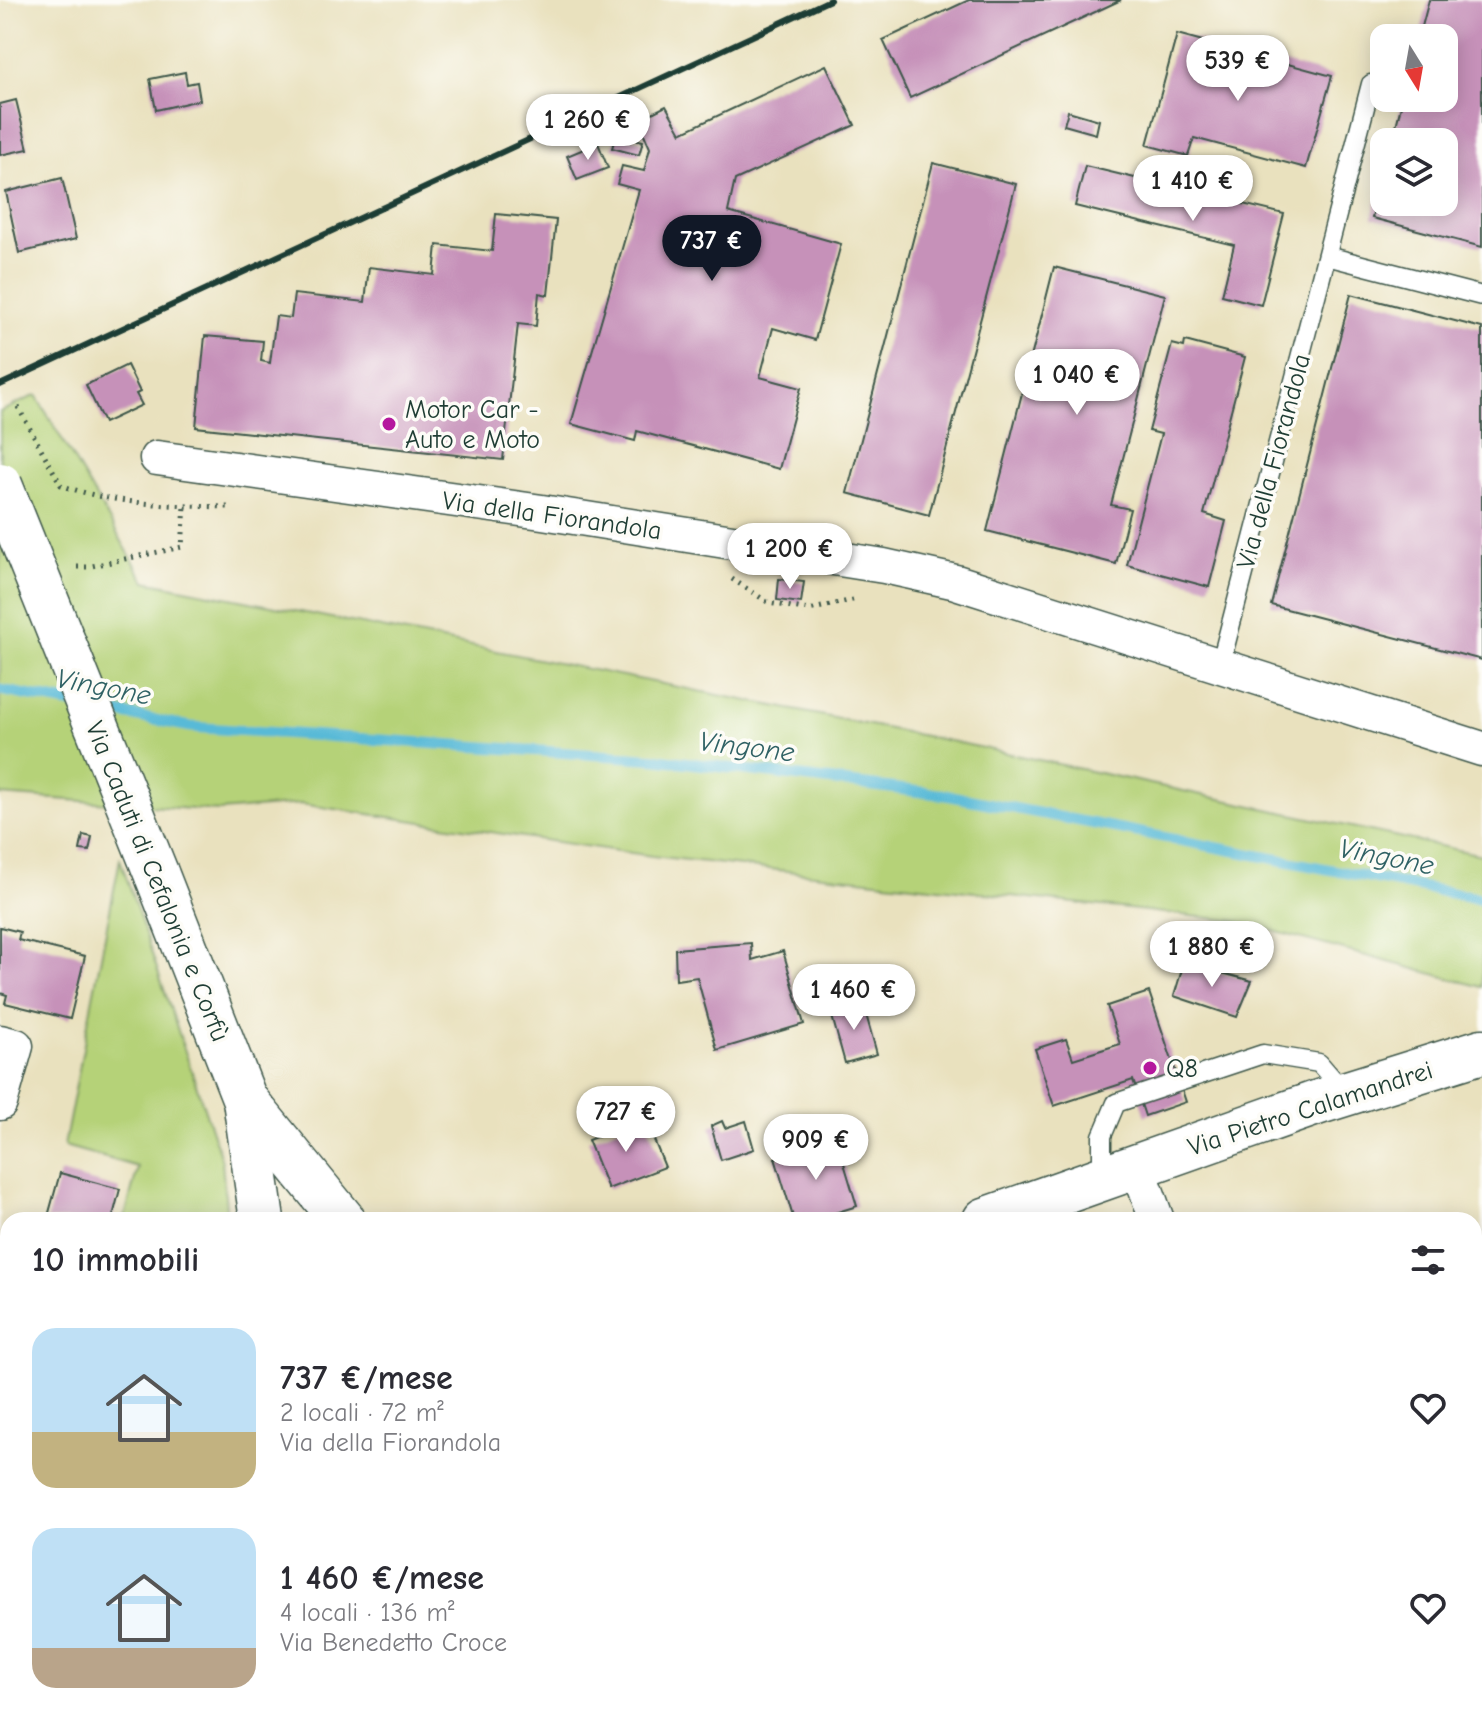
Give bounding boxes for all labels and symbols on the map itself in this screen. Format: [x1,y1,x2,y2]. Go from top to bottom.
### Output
north arrow [1370,24,1458,112]
pin: 539 € [1182,35,1294,103]
pin: 1 260 € [514,94,662,162]
pin: 1 410 € [1119,155,1267,223]
pin: 737 € [656,215,768,283]
pin: 1 040 € [1003,349,1151,417]
street label: Via della Fiorandola [1231,351,1317,572]
place label: Motor Car - Auto e Moto [405,395,540,455]
marker: Motor Car - Auto e Moto [380,415,398,433]
street label: Via della Fiorandola [440,486,663,546]
pin: 1 200 € [716,523,864,591]
water label: Vingone [54,662,154,712]
street label: Via Caduti di Cefalonia e Corfù [79,717,235,1046]
water label: Vingone [697,725,796,769]
water label: Vingone [1337,832,1437,882]
pin: 1 880 € [1138,921,1286,989]
pin: 1 460 € [780,964,928,1032]
place label: Q8 [1166,1054,1198,1084]
street label: Via Pietro Calamandrei [1184,1055,1436,1163]
marker: Q8 [1141,1059,1159,1077]
pin: 727 € [570,1086,682,1154]
pin: 909 € [760,1114,872,1182]

